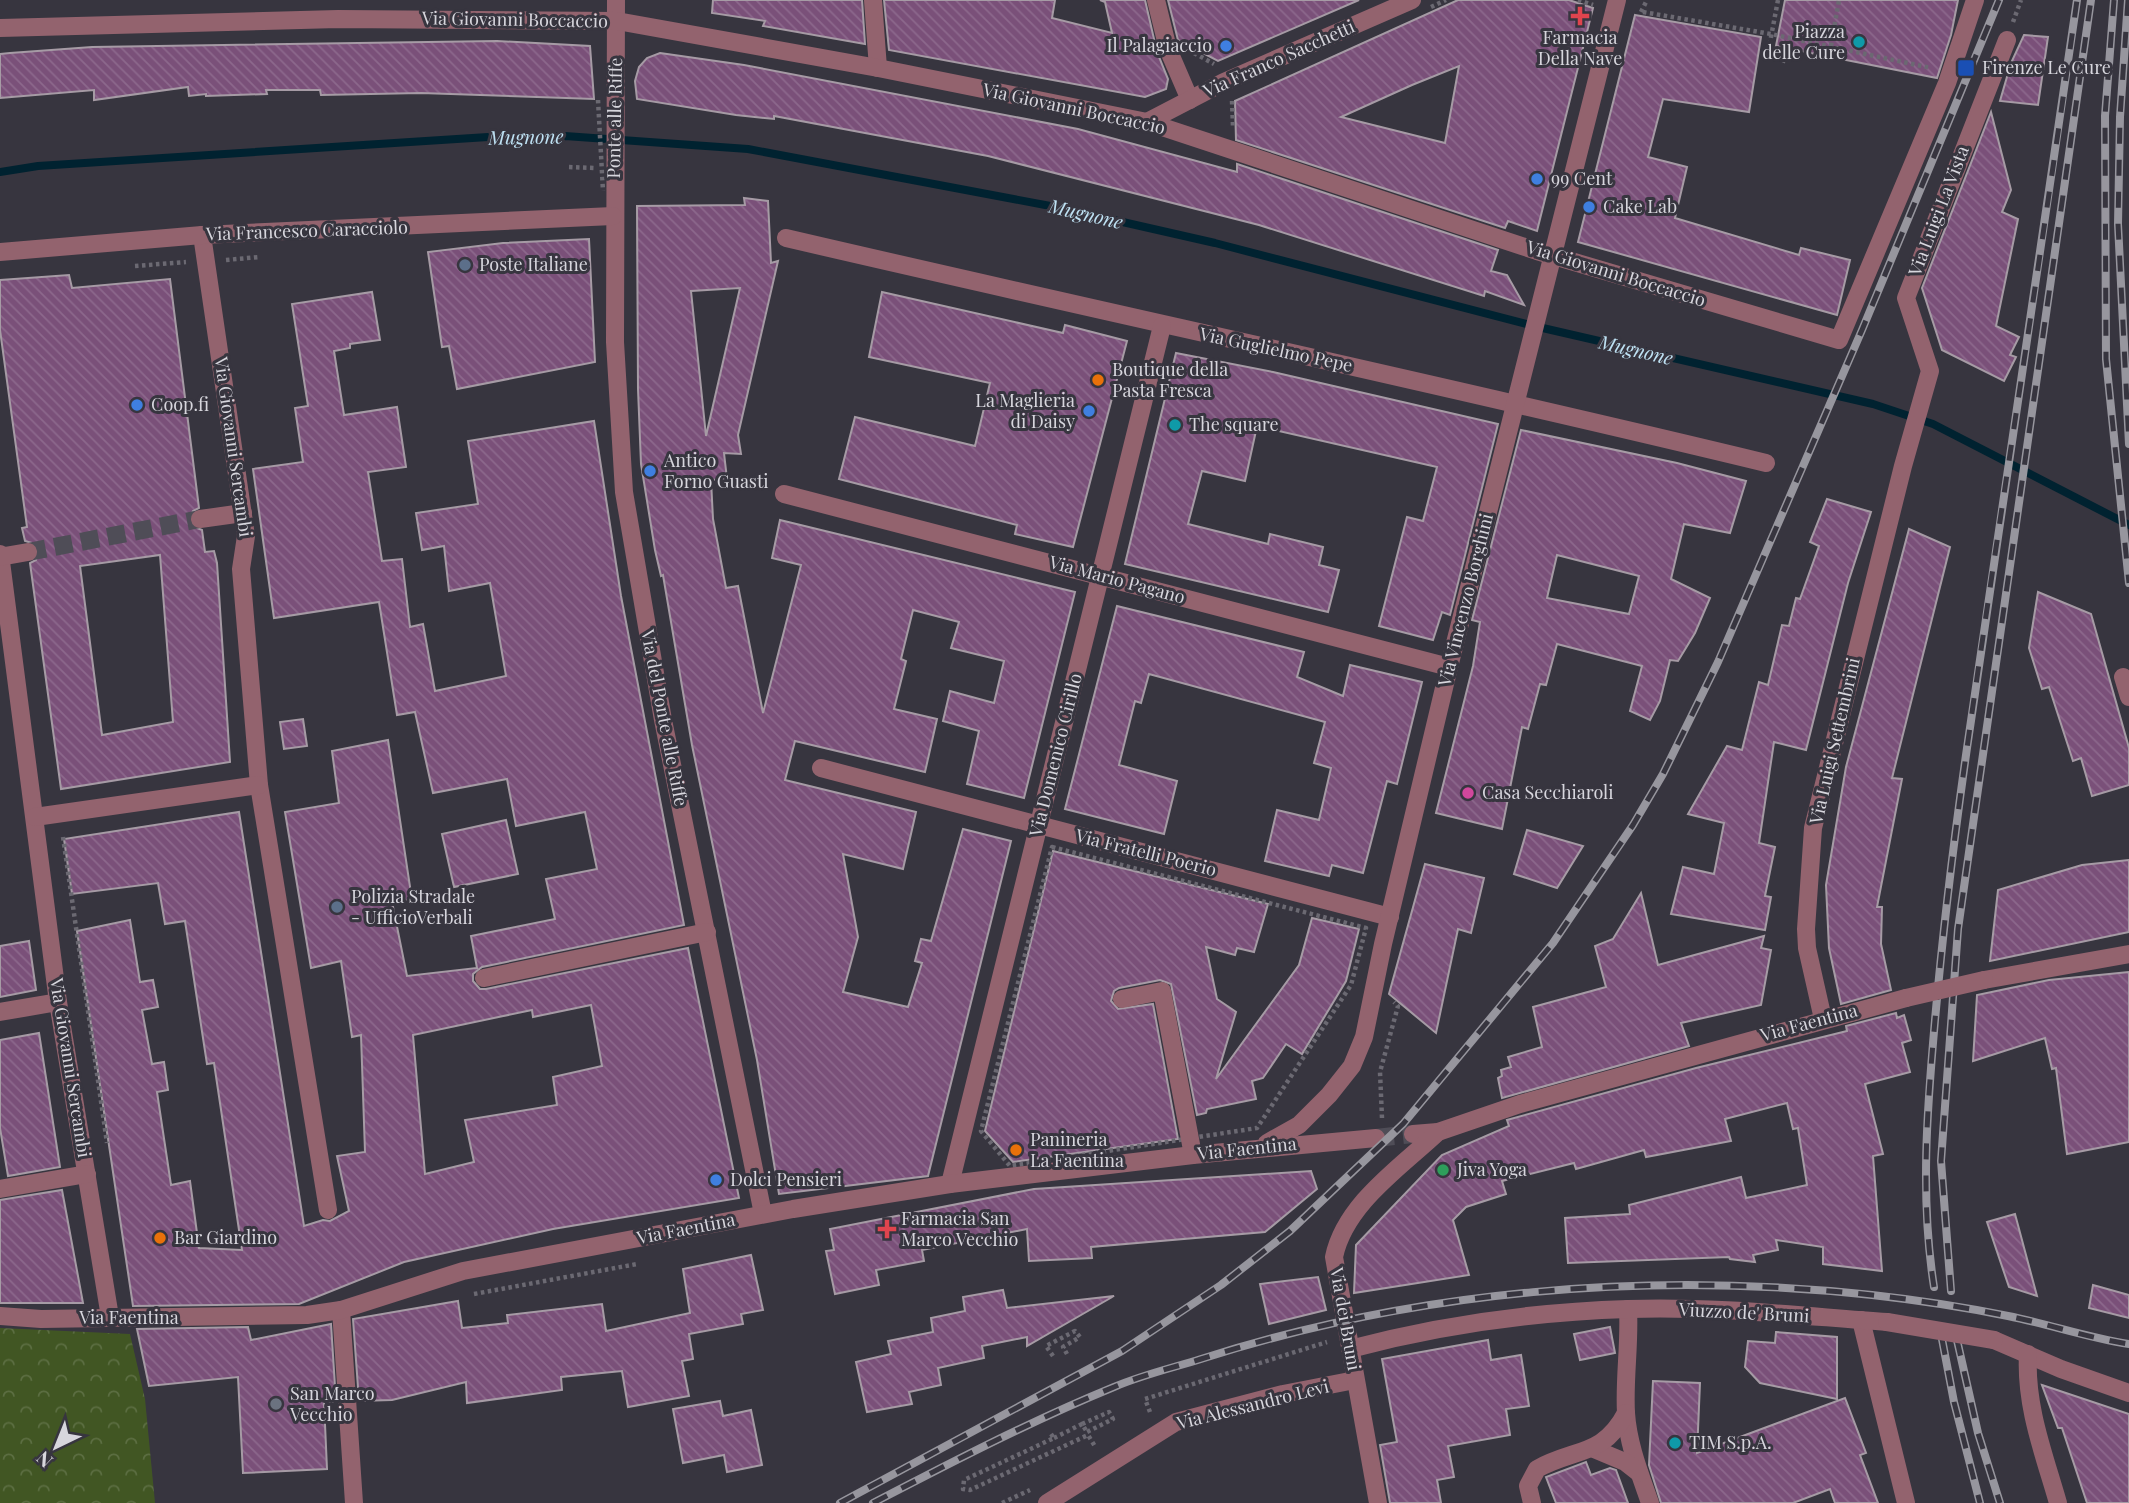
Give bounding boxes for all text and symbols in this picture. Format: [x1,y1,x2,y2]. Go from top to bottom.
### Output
street label: Via Giovanni Boccaccio [421,5,608,33]
marker: Farmacia Della Nave [1572,8,1588,24]
street label: Via Franco Sacchetti [1198,14,1358,103]
place label: Piazza delle Cure [1762,19,1845,64]
place label: Farmacia Della Nave [1538,25,1622,70]
place label: Il Palagiaccio [1106,33,1212,57]
marker: Piazza delle Cure [1851,34,1867,50]
marker: Il Palagiaccio [1218,38,1234,54]
place label: Firenze Le Cure [1982,55,2111,79]
street label: Ponte alle Riffe [601,57,627,179]
marker: Firenze Le Cure [1956,58,1976,78]
street label: Via Giovanni Boccaccio [980,77,1168,139]
water label: Mugnone [487,122,564,150]
street label: Via Luigi La Vista [1902,142,1974,280]
place label: 99 Cent [1551,166,1613,190]
marker: 99 Cent [1529,171,1545,187]
water label: Mugnone [1046,192,1126,234]
place label: Cake Lab [1603,194,1677,218]
marker: Cake Lab [1581,199,1597,215]
street label: Via Francesco Caracciolo [205,214,408,246]
street label: Via Giovanni Boccaccio [1523,234,1709,312]
place label: Poste Italiane [479,252,588,276]
marker: Poste Italiane [457,257,473,273]
street label: Via Guglielmo Pepe [1196,321,1355,377]
water label: Mugnone [1596,328,1676,370]
street label: Via Giovanni Sercambi [209,354,259,538]
place label: Boutique della Pasta Fresca [1112,357,1228,402]
marker: Boutique della Pasta Fresca [1090,372,1106,388]
place label: La Maglieria di Daisy [975,388,1075,433]
place label: Coop.fi [151,392,209,416]
marker: Coop.fi [129,397,145,413]
marker: La Maglieria di Daisy [1081,403,1097,419]
place label: The square [1189,412,1279,436]
marker: The square [1167,417,1183,433]
place label: Antico Forno Guasti [663,448,769,493]
marker: Antico Forno Guasti [642,463,658,479]
street label: Via Vincenzo Borghini [1432,511,1498,690]
street label: Via Mario Pagano [1046,549,1188,609]
street label: Via del Ponte alle Riffe [636,626,694,808]
street label: Via Luigi Settembrini [1803,655,1865,827]
street label: Via Domenico Cirillo [1023,671,1087,840]
place label: Casa Secchiaroli [1482,780,1614,804]
marker: Casa Secchiaroli [1460,785,1476,801]
street label: Via Fratelli Poerio [1072,823,1219,881]
place label: Polizia Stradale - UfficioVerbali [351,884,475,929]
marker: Polizia Stradale - UfficioVerbali [329,899,345,915]
street label: Via Giovanni Sercambi [45,975,97,1159]
street label: Via Faentina [1757,998,1860,1047]
place label: Panineria La Faentina [1030,1127,1124,1172]
street label: Via Faentina [1195,1131,1298,1165]
marker: Panineria La Faentina [1008,1142,1024,1158]
place label: Jiva Yoga [1456,1157,1527,1181]
marker: Jiva Yoga [1435,1162,1451,1178]
place label: Dolci Pensieri [730,1167,842,1191]
marker: Dolci Pensieri [708,1172,724,1188]
place label: Farmacia San Marco Vecchio [901,1206,1018,1251]
street label: Via Faentina [634,1207,737,1249]
marker: Farmacia San Marco Vecchio [879,1221,895,1237]
place label: Bar Giardino [174,1225,277,1249]
marker: Bar Giardino [152,1230,168,1246]
street label: Via dei Bruni [1325,1264,1367,1372]
street label: Viuzzo de' Bruni [1677,1297,1810,1327]
street label: Via Faentina [78,1305,179,1329]
street label: Via Alessandro Levi [1173,1374,1331,1435]
place label: San Marco Vecchio [289,1381,375,1426]
marker: San Marco Vecchio [268,1396,284,1412]
north arrow [21,1412,91,1482]
place label: TIM S.p.A. [1689,1430,1772,1454]
marker: TIM S.p.A. [1667,1435,1683,1451]
text: N [30,1446,58,1474]

